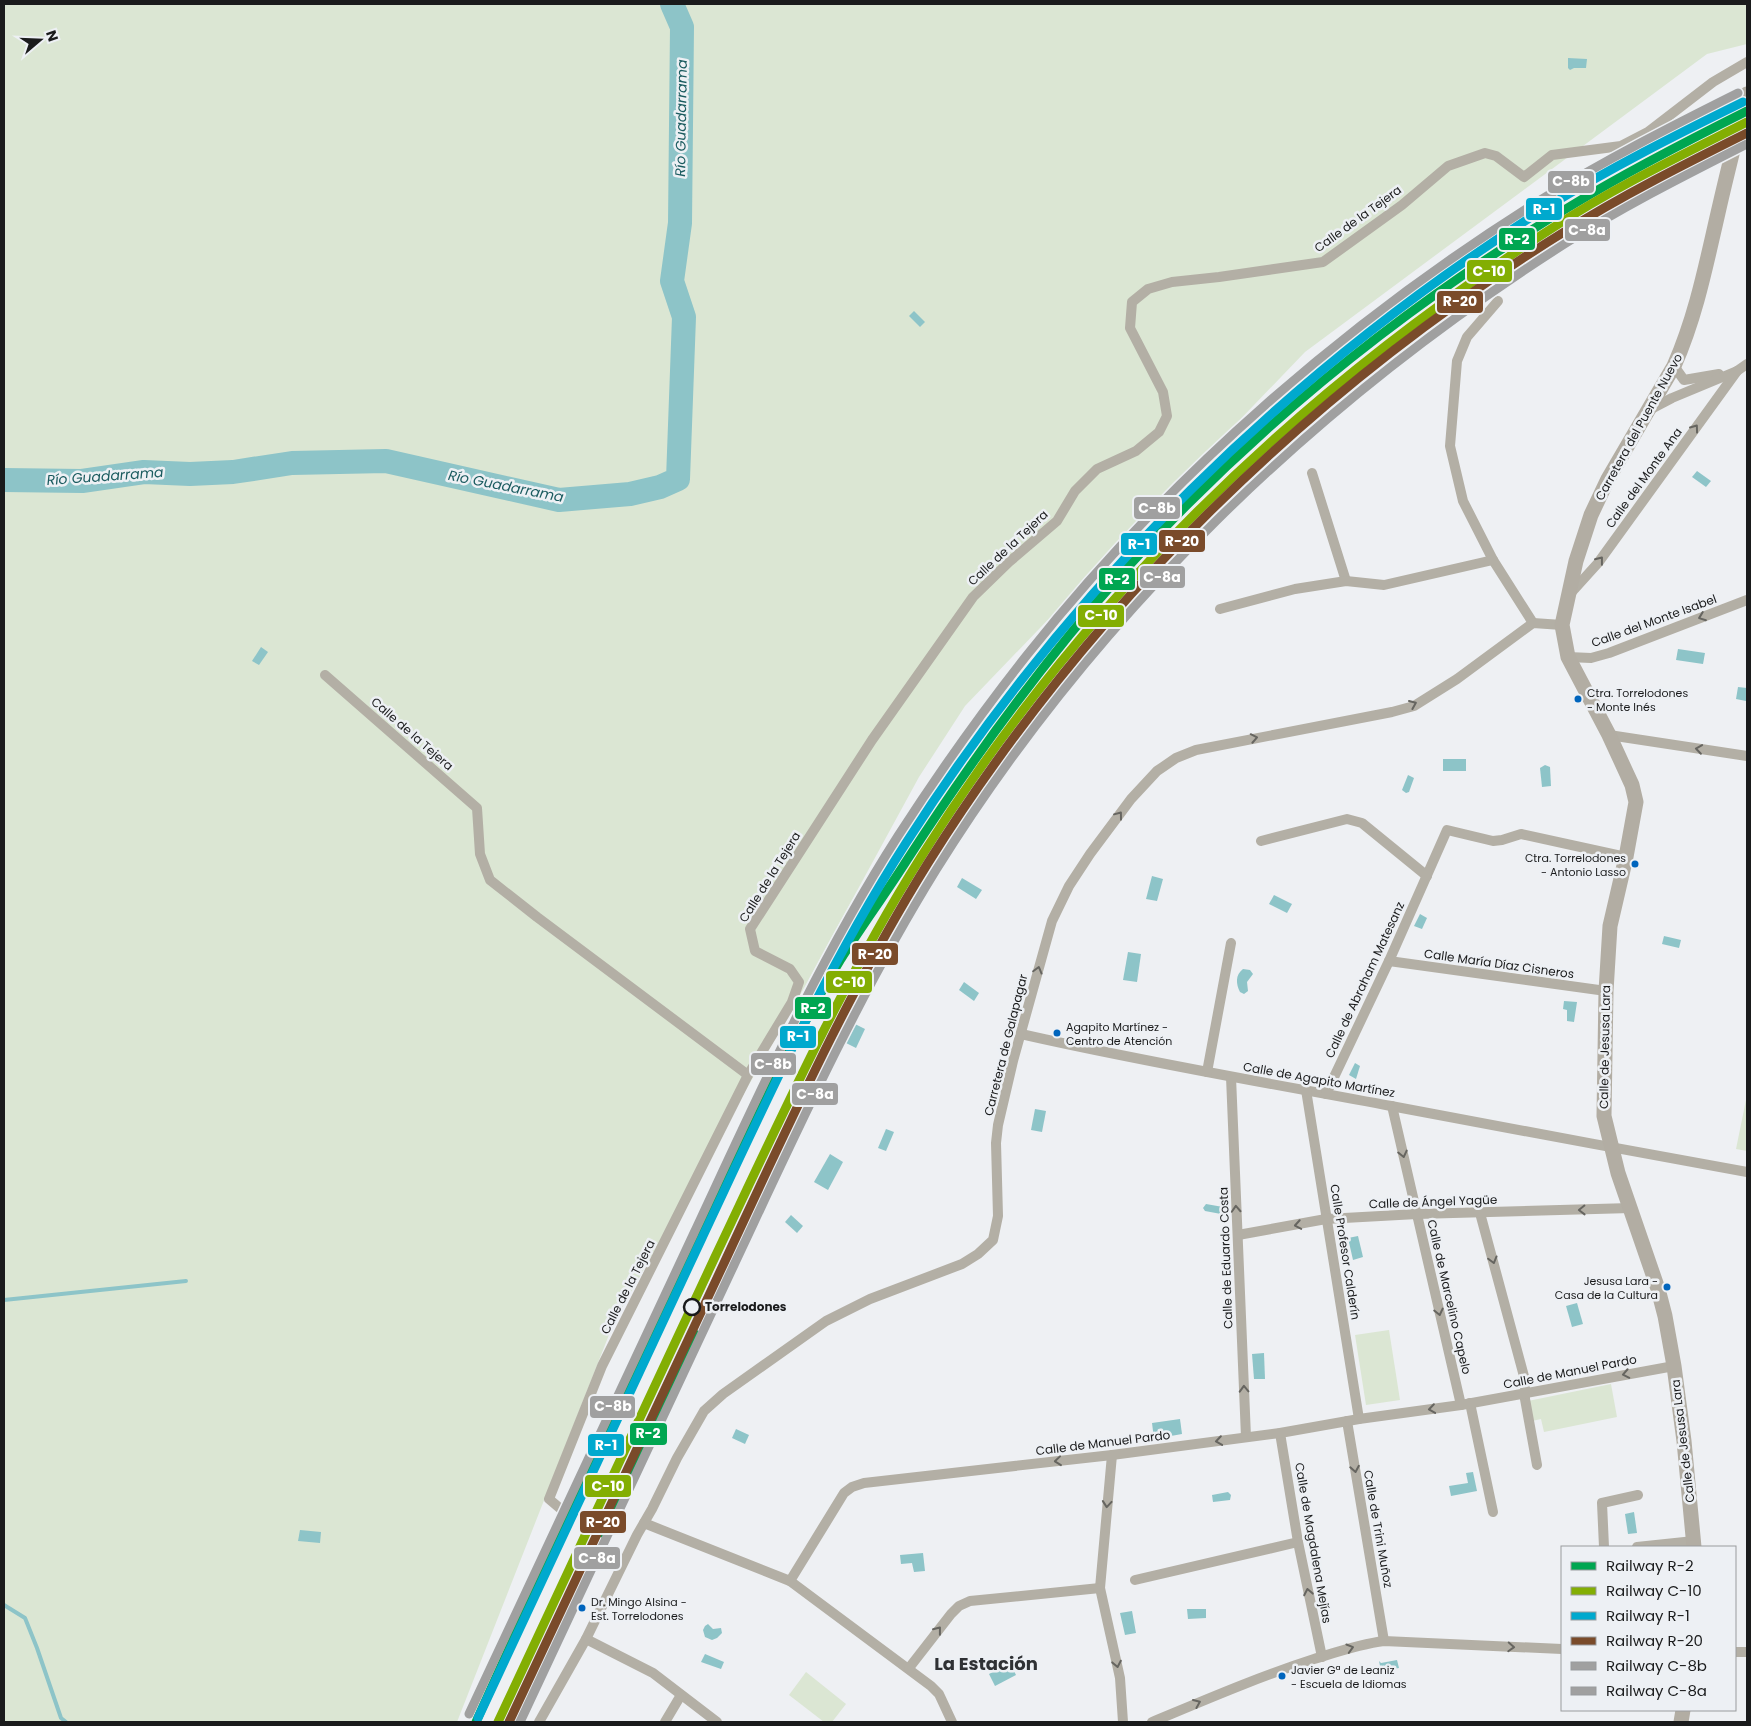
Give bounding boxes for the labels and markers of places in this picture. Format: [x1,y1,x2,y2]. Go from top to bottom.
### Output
place label: Ctra. Torrelodones - Monte Inés [1587,685,1688,715]
marker: Ctra. Torrelodones - Monte Inés [1573,694,1583,704]
place label: Ctra. Torrelodones - Antonio Lasso [1525,850,1626,880]
marker: Ctra. Torrelodones - Antonio Lasso [1630,859,1640,869]
place label: Agapito Martínez - Centro de Atención [1066,1019,1172,1049]
marker: Agapito Martínez - Centro de Atención [1052,1028,1062,1038]
place label: Jesusa Lara - Casa de la Cultura [1555,1273,1658,1303]
marker: Jesusa Lara - Casa de la Cultura [1662,1282,1672,1292]
marker: Torrelodones [683,1298,701,1316]
place label: Torrelodones [705,1298,787,1315]
place label: Dr. Mingo Alsina - Est. Torrelodones [591,1594,687,1624]
marker: Dr. Mingo Alsina - Est. Torrelodones [577,1603,587,1613]
place label: Javier Gª de Leaniz - Escuela de Idiomas [1291,1662,1407,1692]
marker: Javier Gª de Leaniz - Escuela de Idiomas [1277,1671,1287,1681]

